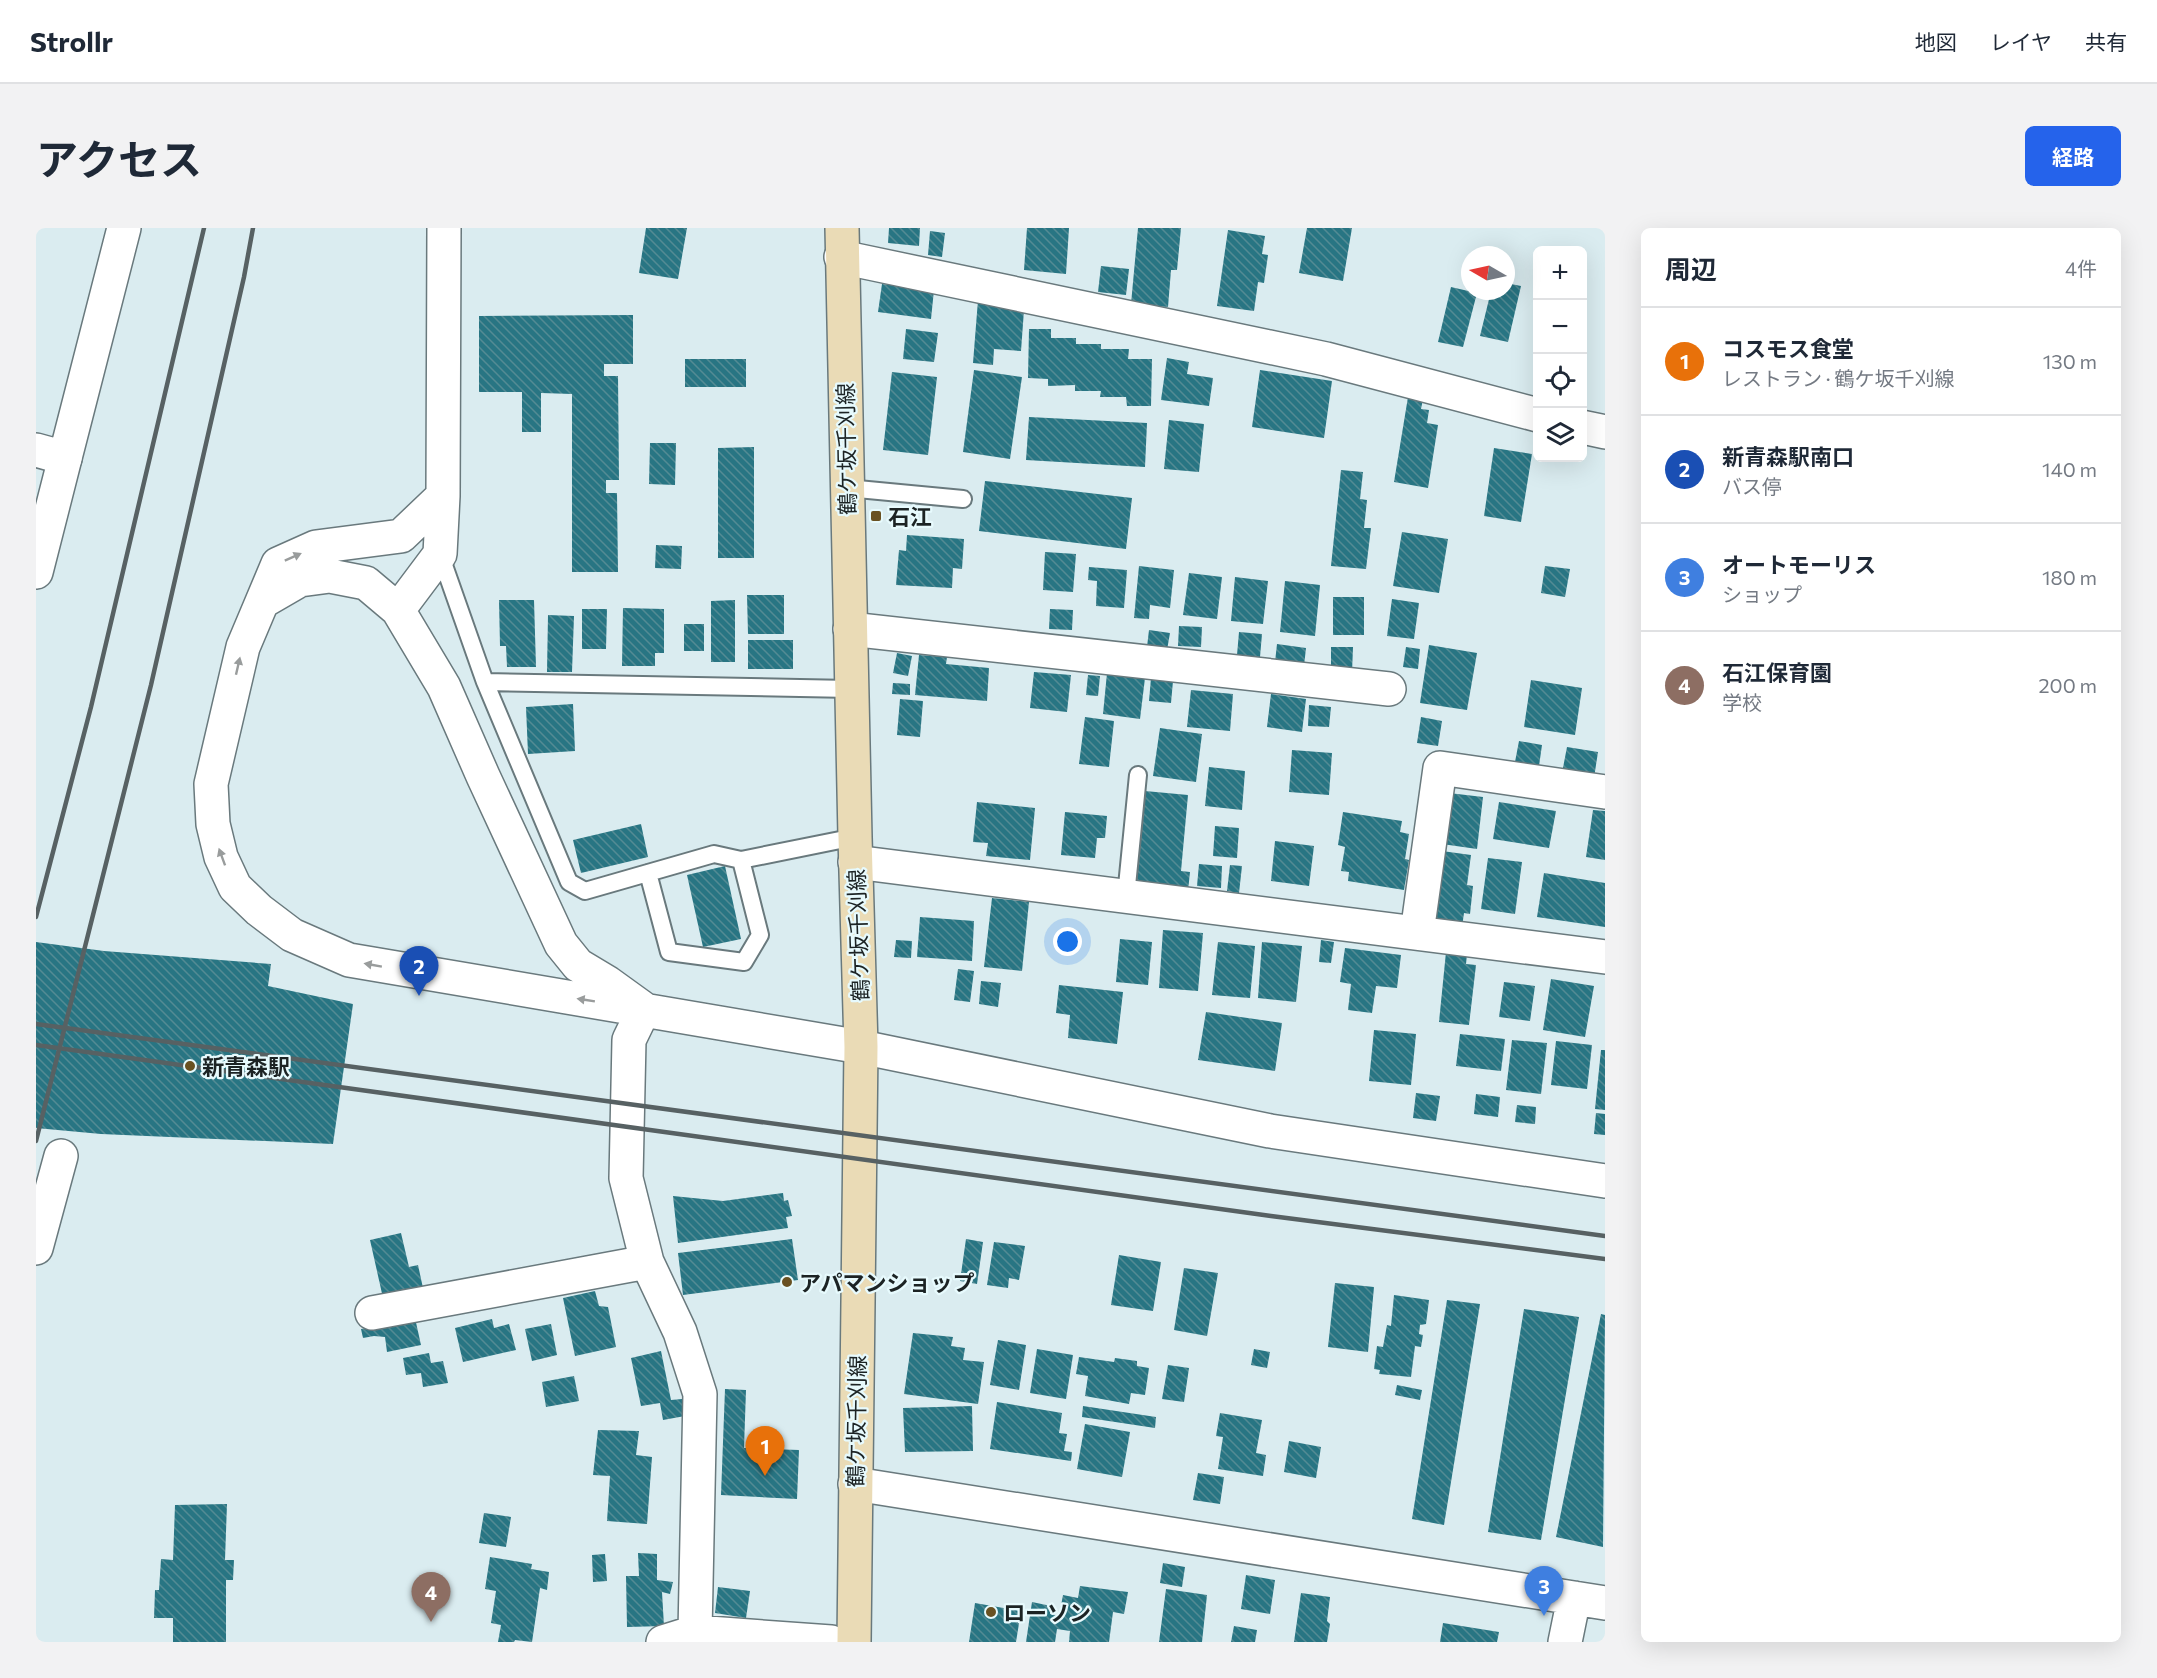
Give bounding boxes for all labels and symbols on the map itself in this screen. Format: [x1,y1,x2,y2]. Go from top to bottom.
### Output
north arrow [1461,246,1515,300]
street label: 鶴ケ坂千刈線 [831,383,861,515]
place label: 石江 [888,503,932,530]
marker: 石江 [869,509,883,523]
one-way arrow [284,552,302,562]
one-way arrow [234,657,244,675]
one-way arrow [216,847,226,865]
street label: 鶴ケ坂千刈線 [842,869,874,1001]
your location [1053,927,1082,956]
pin: 2 [400,946,439,996]
one-way arrow [364,960,383,969]
one-way arrow [577,996,596,1005]
place label: 新青森駅 [202,1053,290,1080]
marker: 新青森駅 [183,1059,197,1073]
place label: アパマンショップ [799,1269,975,1296]
marker: アパマンショップ [780,1275,794,1289]
street label: 鶴ケ坂千刈線 [841,1355,871,1487]
pin: 1 [746,1426,784,1476]
pin: 3 [1524,1566,1564,1616]
pin: 4 [412,1572,450,1622]
place label: ローソン [1003,1599,1091,1626]
marker: ローソン [984,1605,998,1619]

